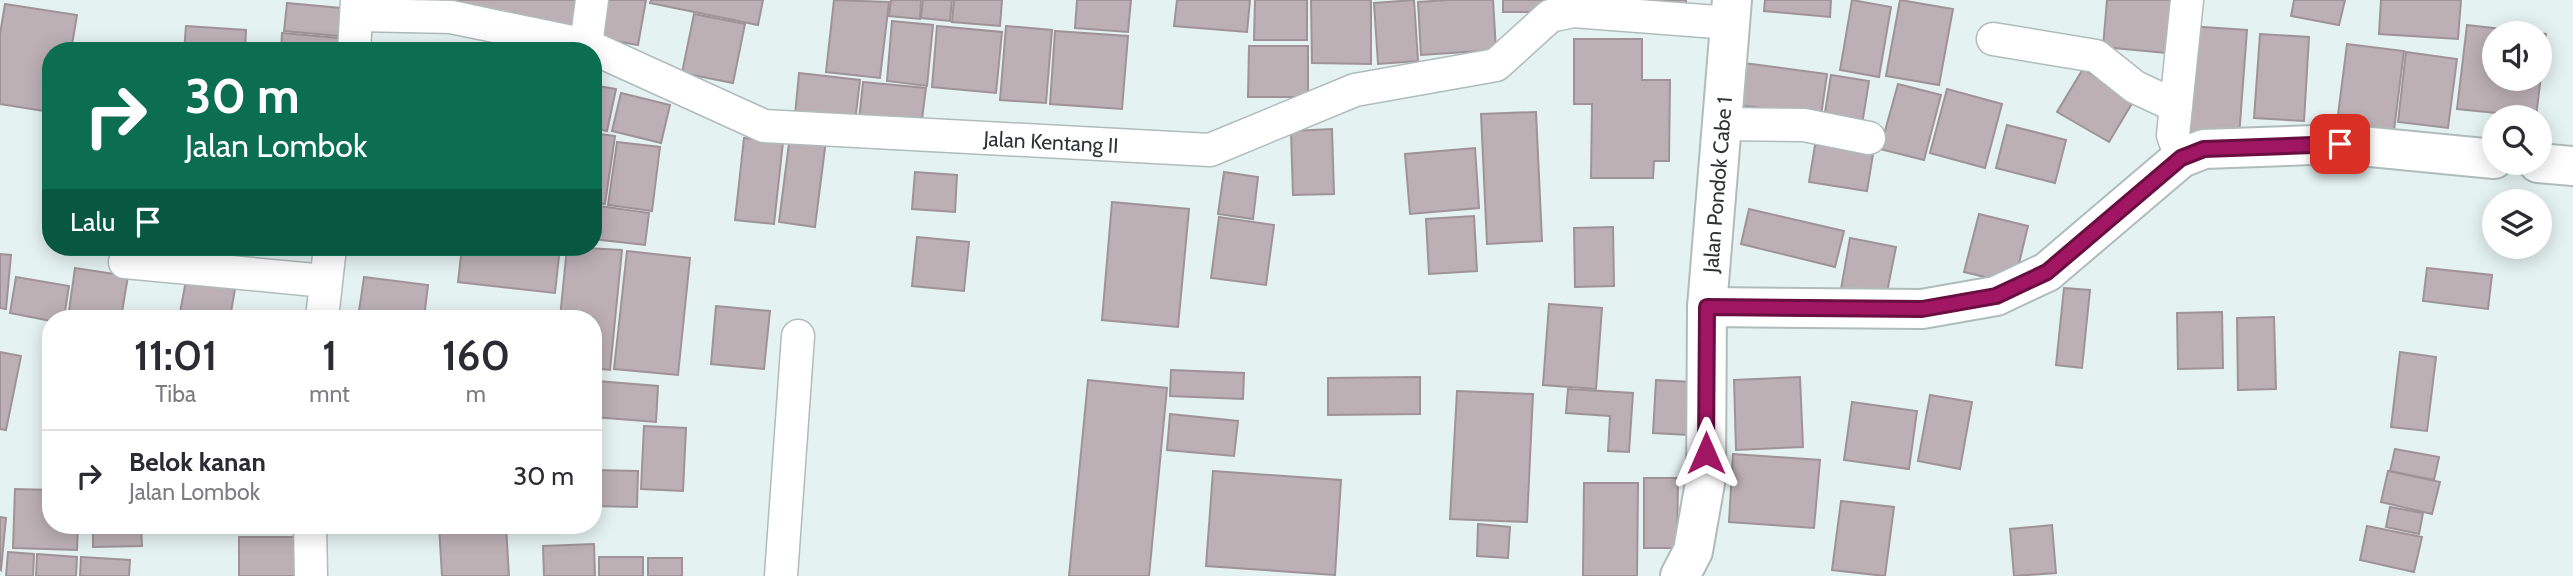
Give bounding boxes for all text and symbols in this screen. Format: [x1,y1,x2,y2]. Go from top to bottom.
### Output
map controls [2482,21,2552,259]
button: sound [2482,21,2552,91]
text: 30 m [185,66,300,125]
icon: right [70,70,161,161]
street label: Jalan Pondok Cabe 1 [1697,96,1737,275]
button: search [2482,105,2552,175]
pin [2310,114,2370,174]
street label: Jalan Kentang II [982,125,1119,158]
icon: arrive [2321,125,2359,163]
text: Jalan Lombok [185,126,367,165]
button: layers [2482,189,2552,259]
icon: arrive [129,203,167,241]
text: Lalu [70,206,115,238]
text: 11:01 [134,329,217,381]
text: 1 [322,329,337,381]
text: 160 [442,329,510,381]
text: Tiba [155,380,196,408]
text: mnt [309,380,350,408]
text: m [466,380,486,408]
position arrow [1669,416,1743,490]
text: Belok kanan [129,446,266,478]
icon: right [70,457,108,495]
text: 30 m [513,460,574,492]
text: Jalan Lombok [129,478,260,506]

